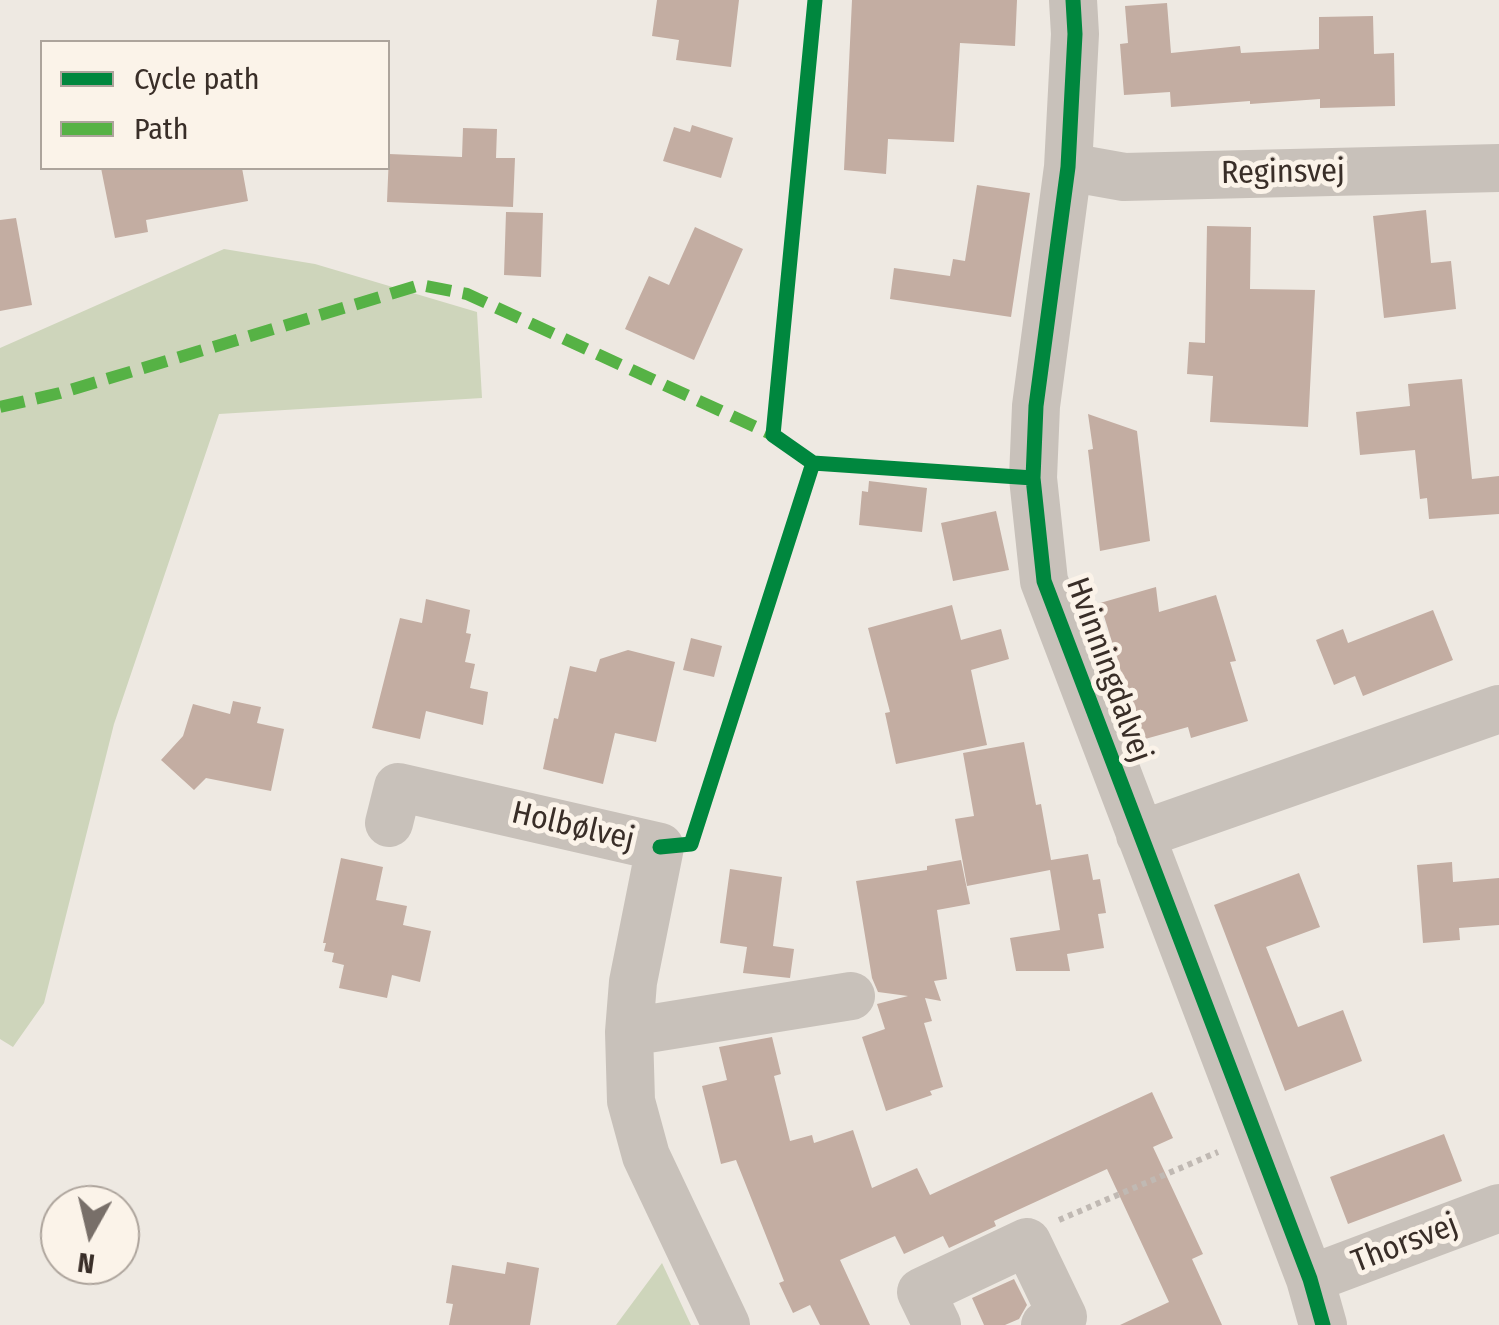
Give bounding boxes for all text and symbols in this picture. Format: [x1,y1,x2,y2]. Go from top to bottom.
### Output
legend [40,40,390,170]
text: Cycle path [134,61,260,97]
text: Path [134,111,188,147]
street label: Reginsvej [1221,153,1345,193]
street label: Hvinningdalvej [1057,573,1159,767]
street label: Holbølvej [508,794,638,860]
north arrow [40,1185,140,1285]
street label: Thorsvej [1347,1206,1463,1282]
text: N [75,1246,97,1281]

